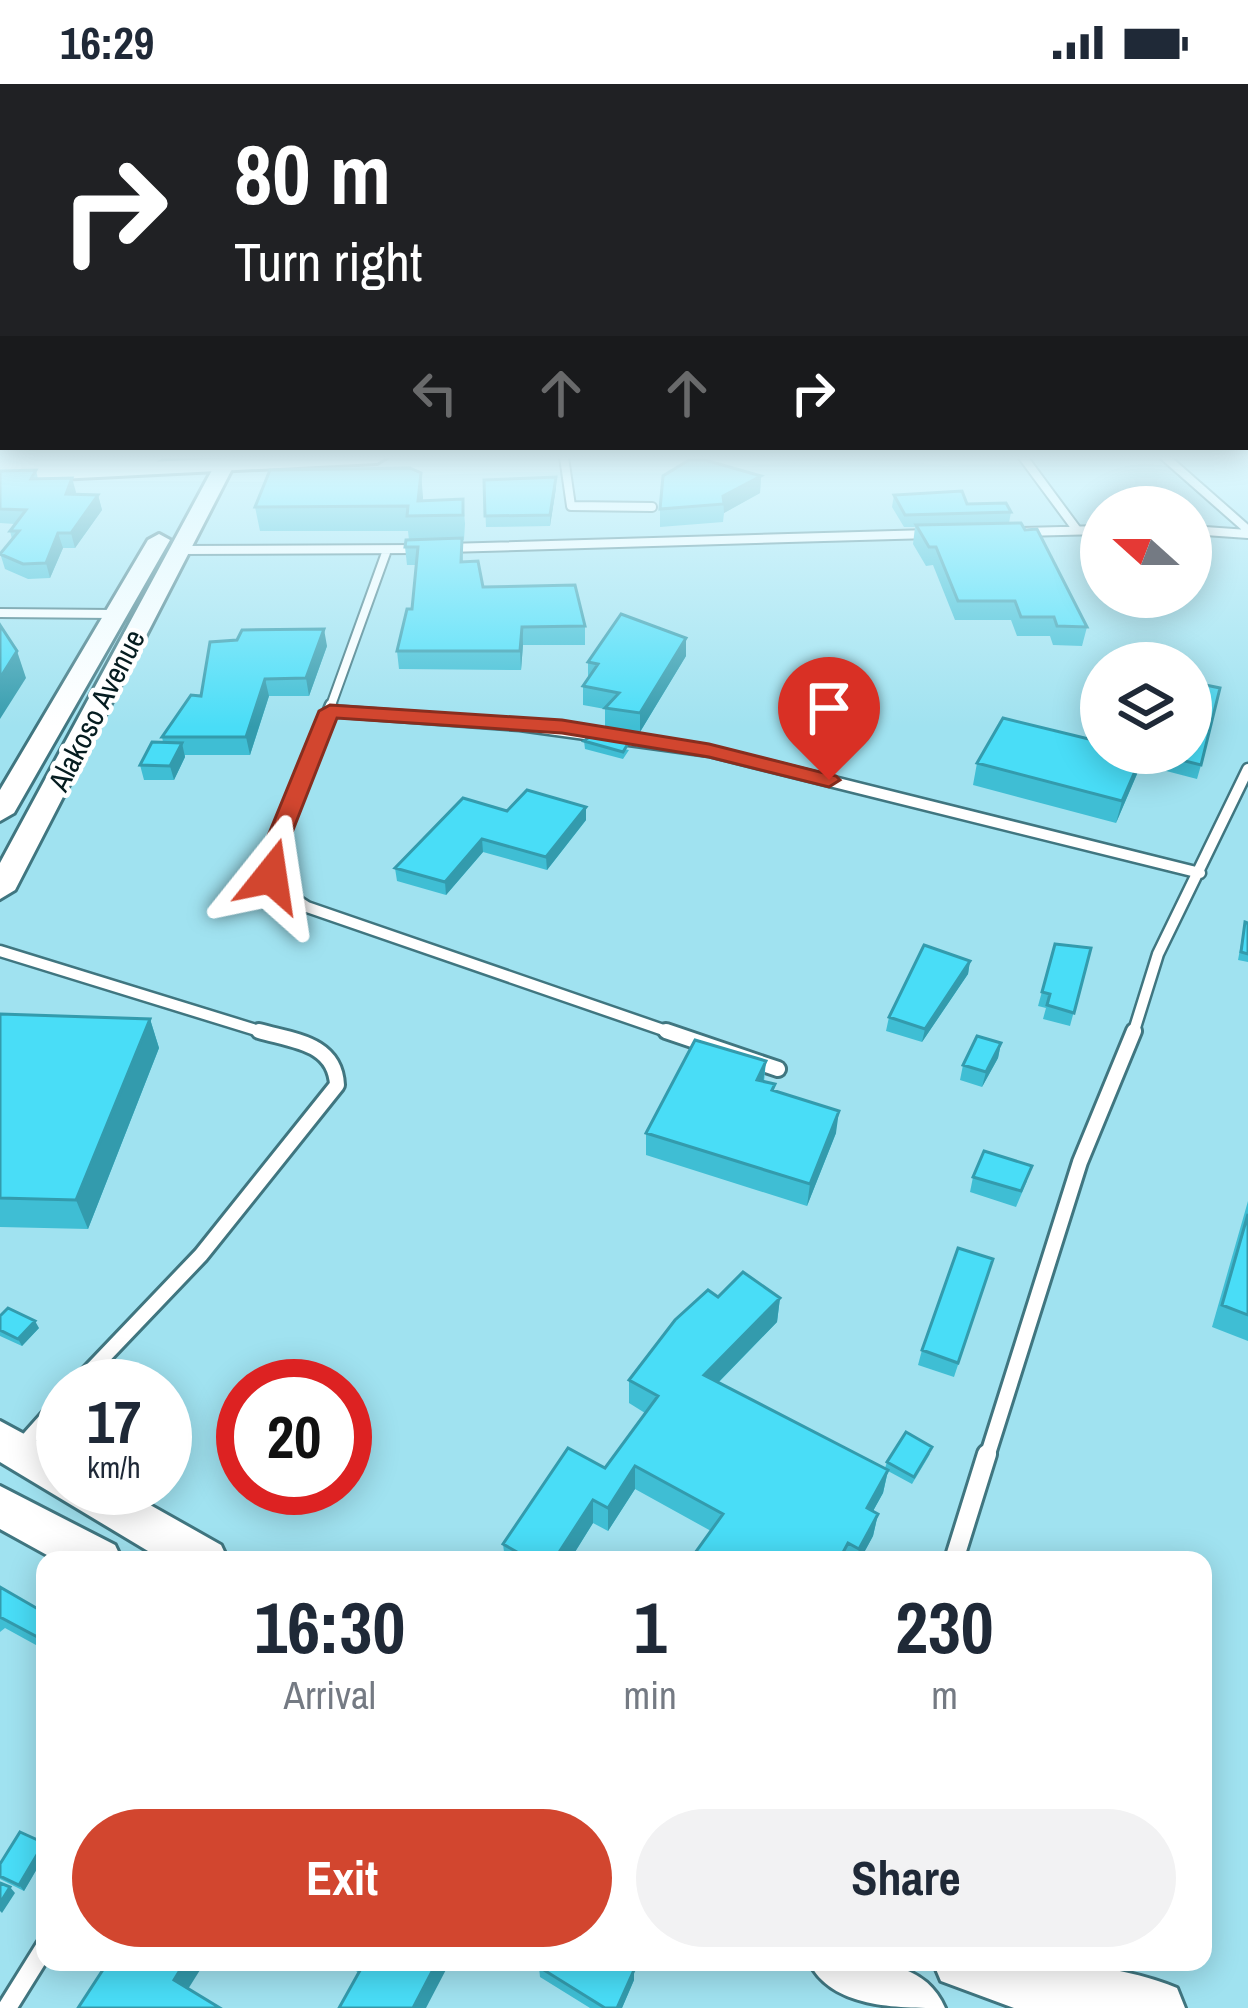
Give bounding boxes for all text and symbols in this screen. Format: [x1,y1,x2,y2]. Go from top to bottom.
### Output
text: 16:29 [60,12,154,73]
text: 80 m [234,117,391,230]
icon: right [36,132,192,288]
text: Turn right [234,225,422,298]
icon: left [402,360,468,426]
icon: ahead [528,360,594,426]
icon: ahead [654,360,720,426]
icon: right [780,360,846,426]
north arrow [1080,486,1212,618]
map controls [1080,486,1212,774]
street label: Alakoso Avenue [38,623,154,798]
button: layers [1080,642,1212,774]
pin [778,657,880,780]
icon: arrive [796,675,862,741]
position arrow [208,813,334,939]
speed limit sign: 20 [216,1359,372,1515]
text: 17 [87,1381,141,1462]
text: km/h [87,1447,141,1487]
text: 16:30 [254,1578,405,1675]
text: 1 [634,1578,667,1675]
text: 230 [895,1578,994,1675]
text: Arrival [284,1669,376,1721]
text: min [624,1669,677,1721]
text: m [931,1669,958,1721]
button: Exit [72,1809,612,1947]
button: Share [636,1809,1176,1947]

